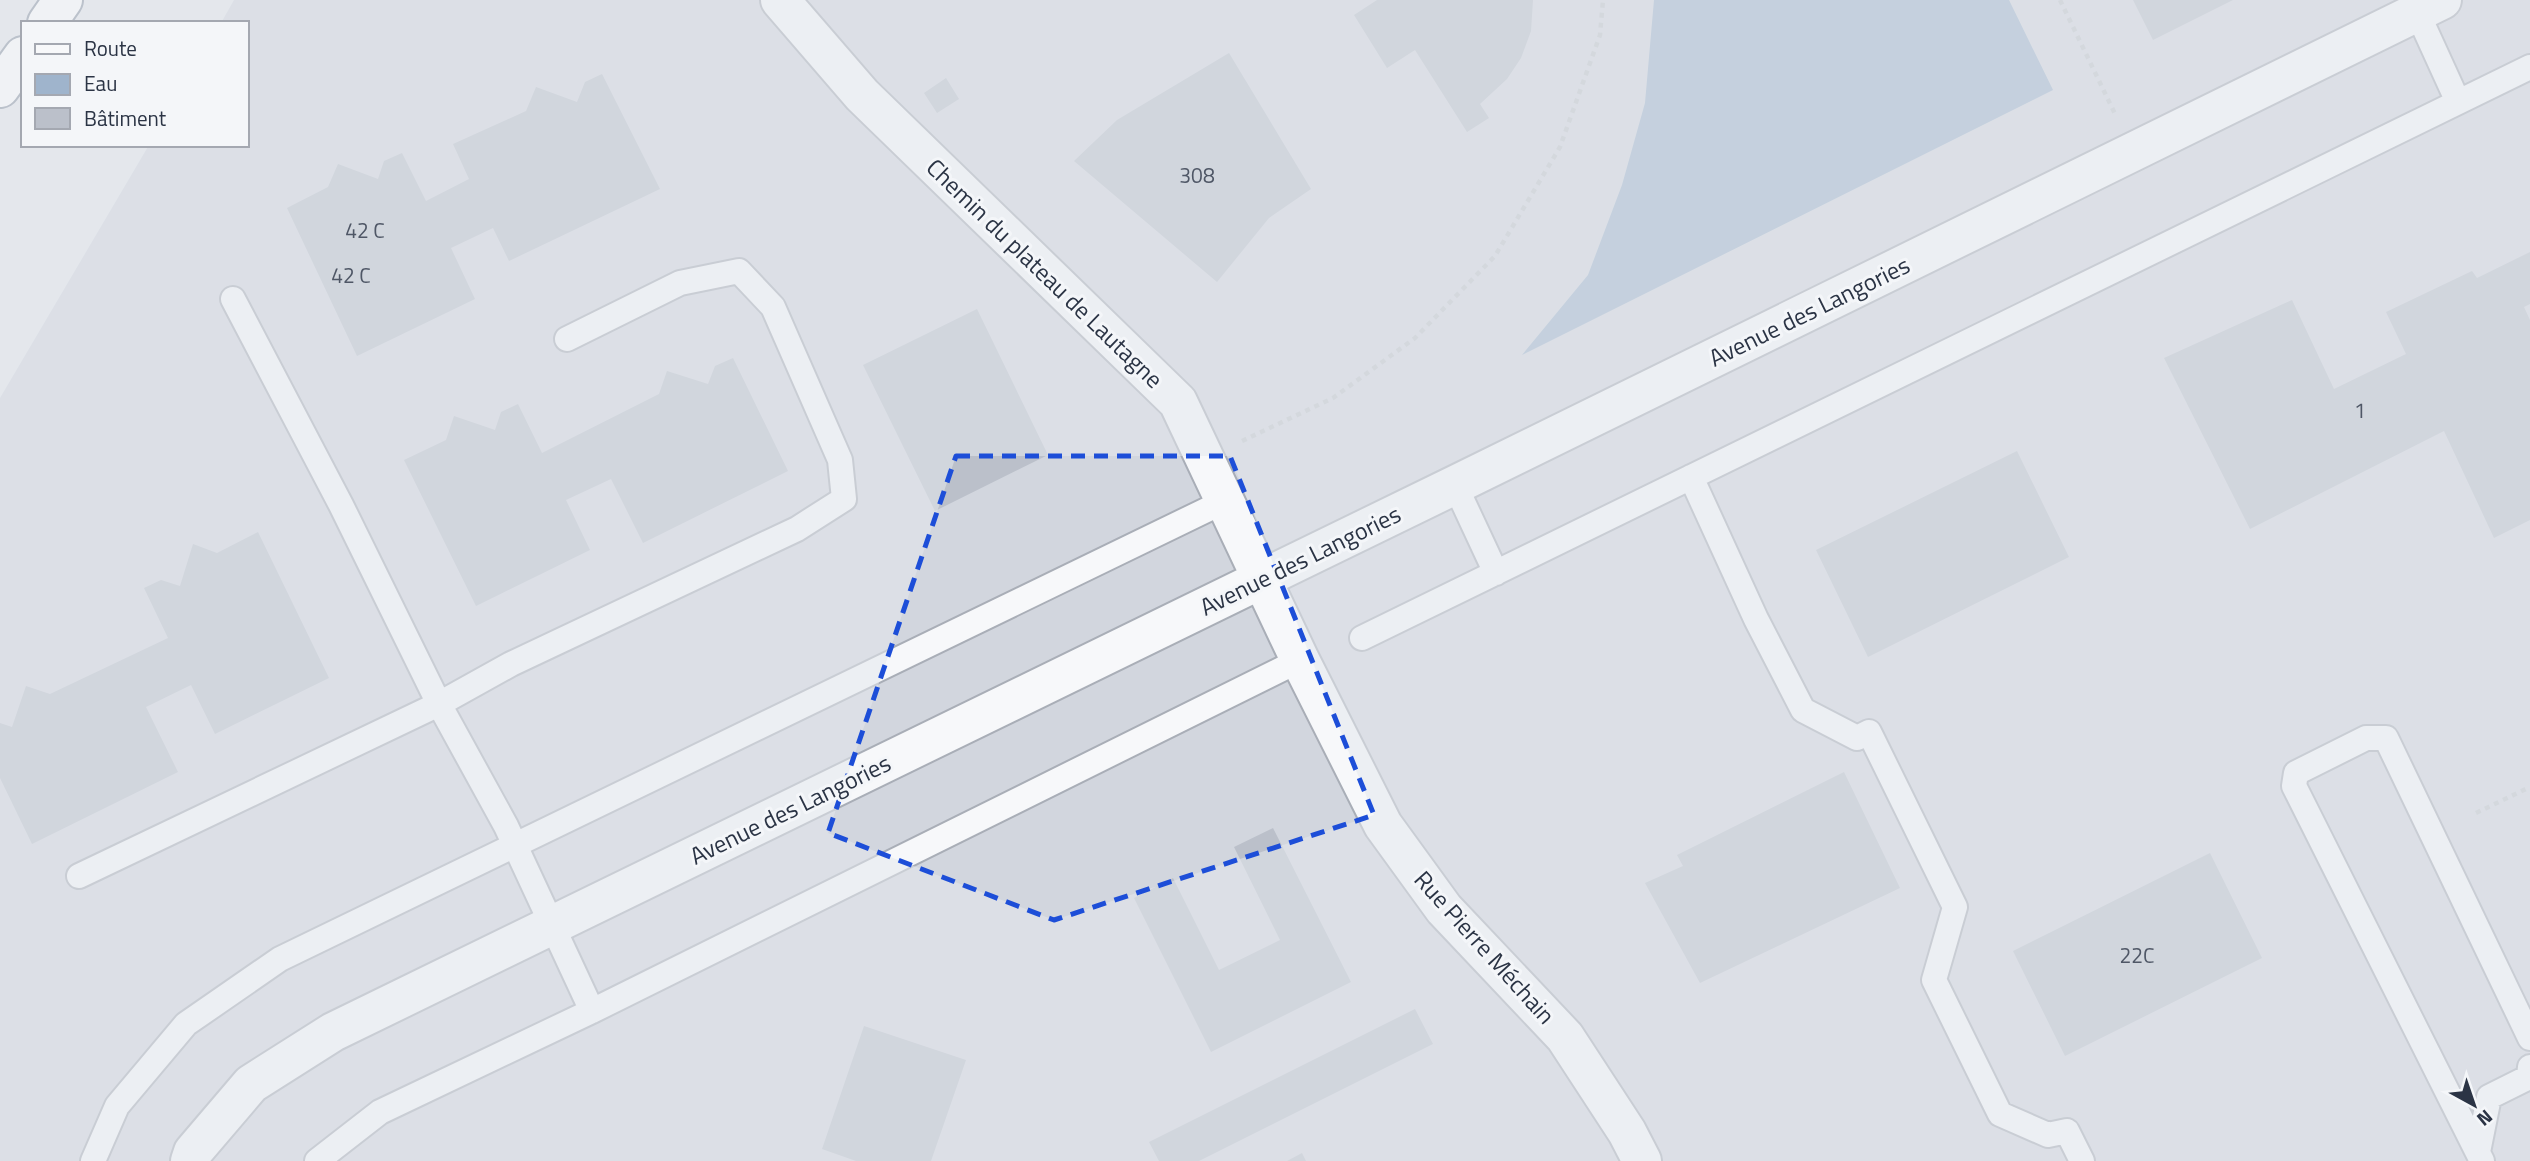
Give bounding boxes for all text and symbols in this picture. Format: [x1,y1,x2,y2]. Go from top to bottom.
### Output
legend [21,21,248,147]
text: Route [84,32,137,64]
text: Eau [84,67,117,99]
text: Bâtiment [84,102,167,134]
street label: Chemin du plateau de Lautagne [918,150,1172,396]
house number: 308 [1179,159,1215,191]
house number: 42 C [345,214,385,246]
street label: Avenue des Langories [1702,247,1916,375]
house number: 42 C [331,259,371,291]
house number: 1 [2354,394,2366,426]
street label: Avenue des Langories [1193,496,1407,624]
street label: Avenue des Langories [683,745,897,873]
street label: Rue Pierre Méchain [1406,862,1564,1032]
house number: 22C [2120,939,2154,971]
north arrow [2439,1070,2509,1140]
text: N [2471,1103,2500,1134]

